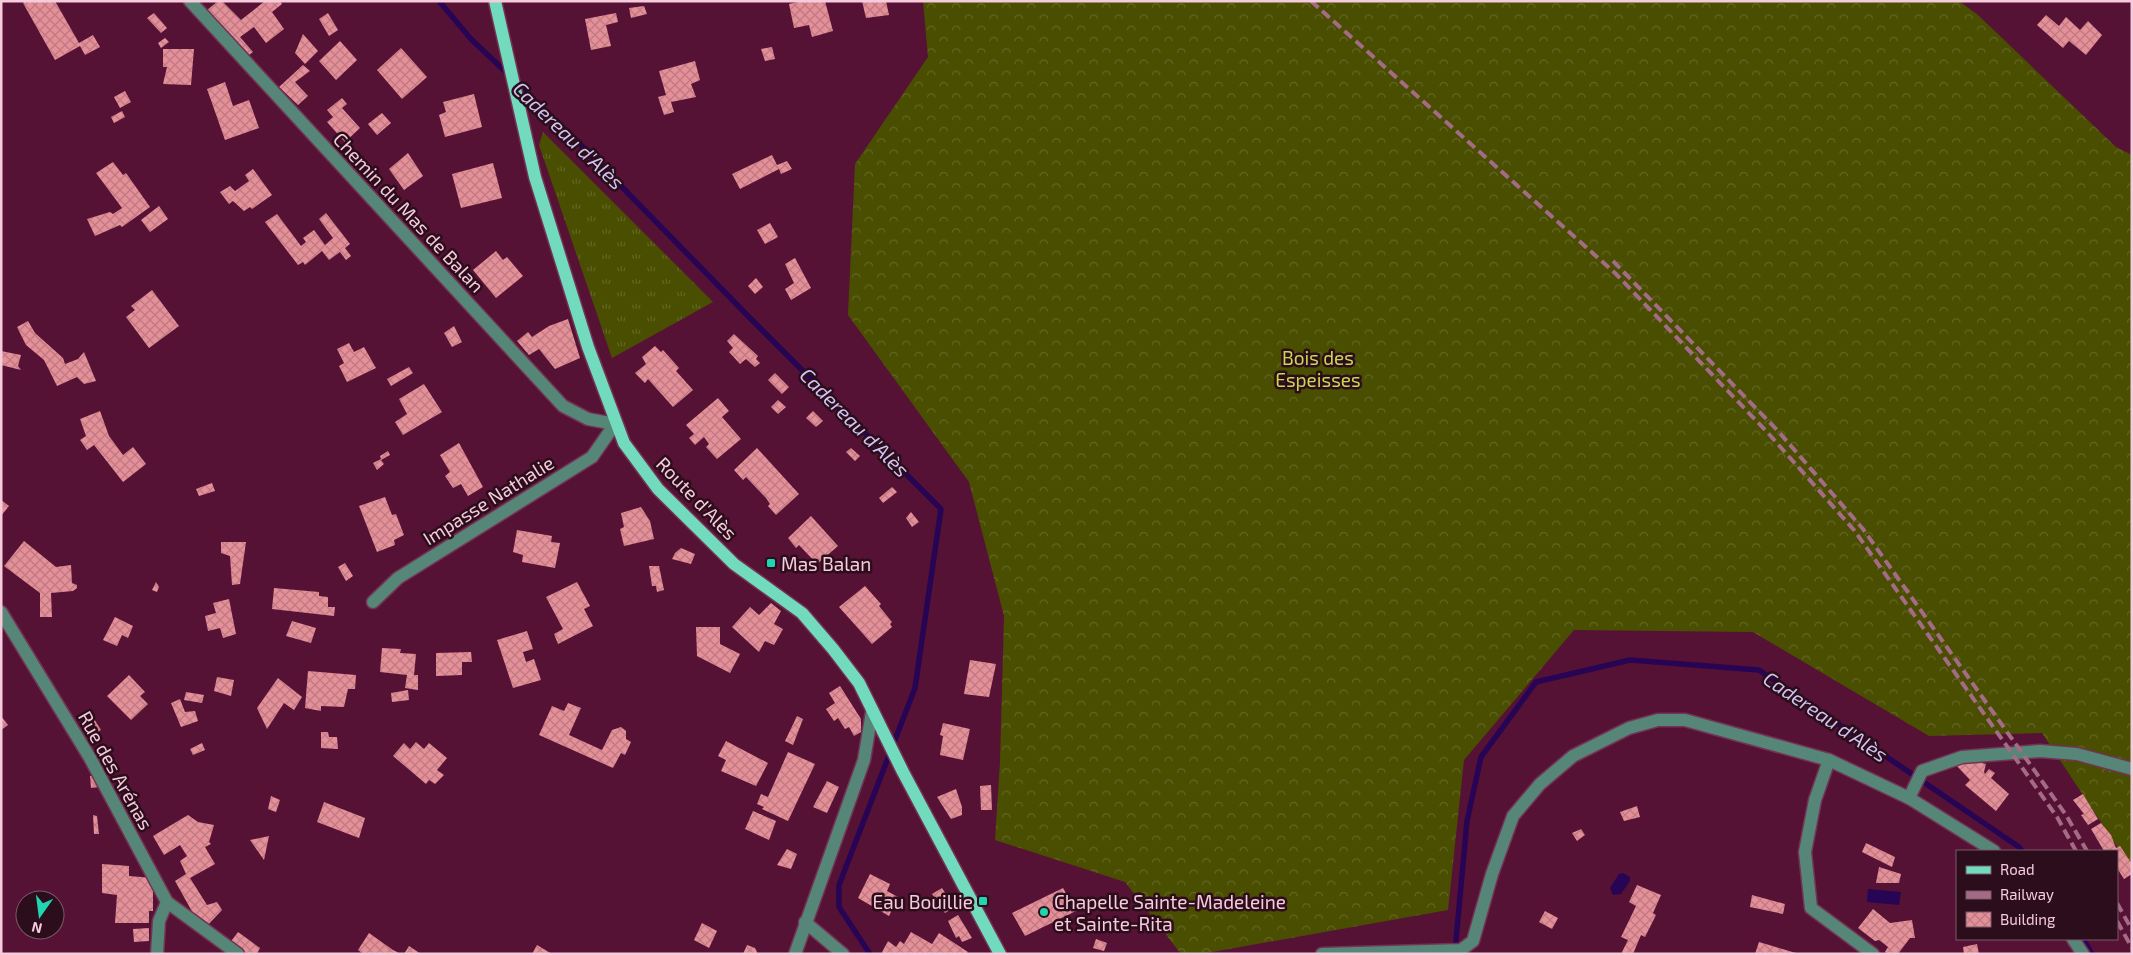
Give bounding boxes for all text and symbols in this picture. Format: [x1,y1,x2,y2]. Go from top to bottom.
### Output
water label: Cadereau d'Alès [509,76,629,194]
street label: Chemin du Mas de Balan [329,127,489,297]
park label: Bois des Espeisses [1275,346,1361,391]
water label: Cadereau d'Alès [795,362,915,482]
street label: Impasse Nathalie [418,451,558,549]
street label: Route d'Alès [652,452,742,544]
place label: Mas Balan [781,552,871,575]
marker: Mas Balan [765,557,777,569]
water label: Cadereau d'Alès [1759,666,1893,766]
street label: Rue des Arénas [74,707,158,833]
legend [1956,850,2118,940]
text: Road [2000,860,2035,878]
text: Railway [2000,885,2054,903]
north arrow [15,890,65,940]
place label: Eau Bouillie [873,890,973,913]
place label: Chapelle Sainte-Madeleine et Sainte-Rita [1054,890,1286,935]
marker: Eau Bouillie [977,895,989,907]
marker: Chapelle Sainte-Madeleine et Sainte-Rita [1038,906,1050,918]
text: Building [2000,910,2056,928]
text: N [30,919,44,938]

